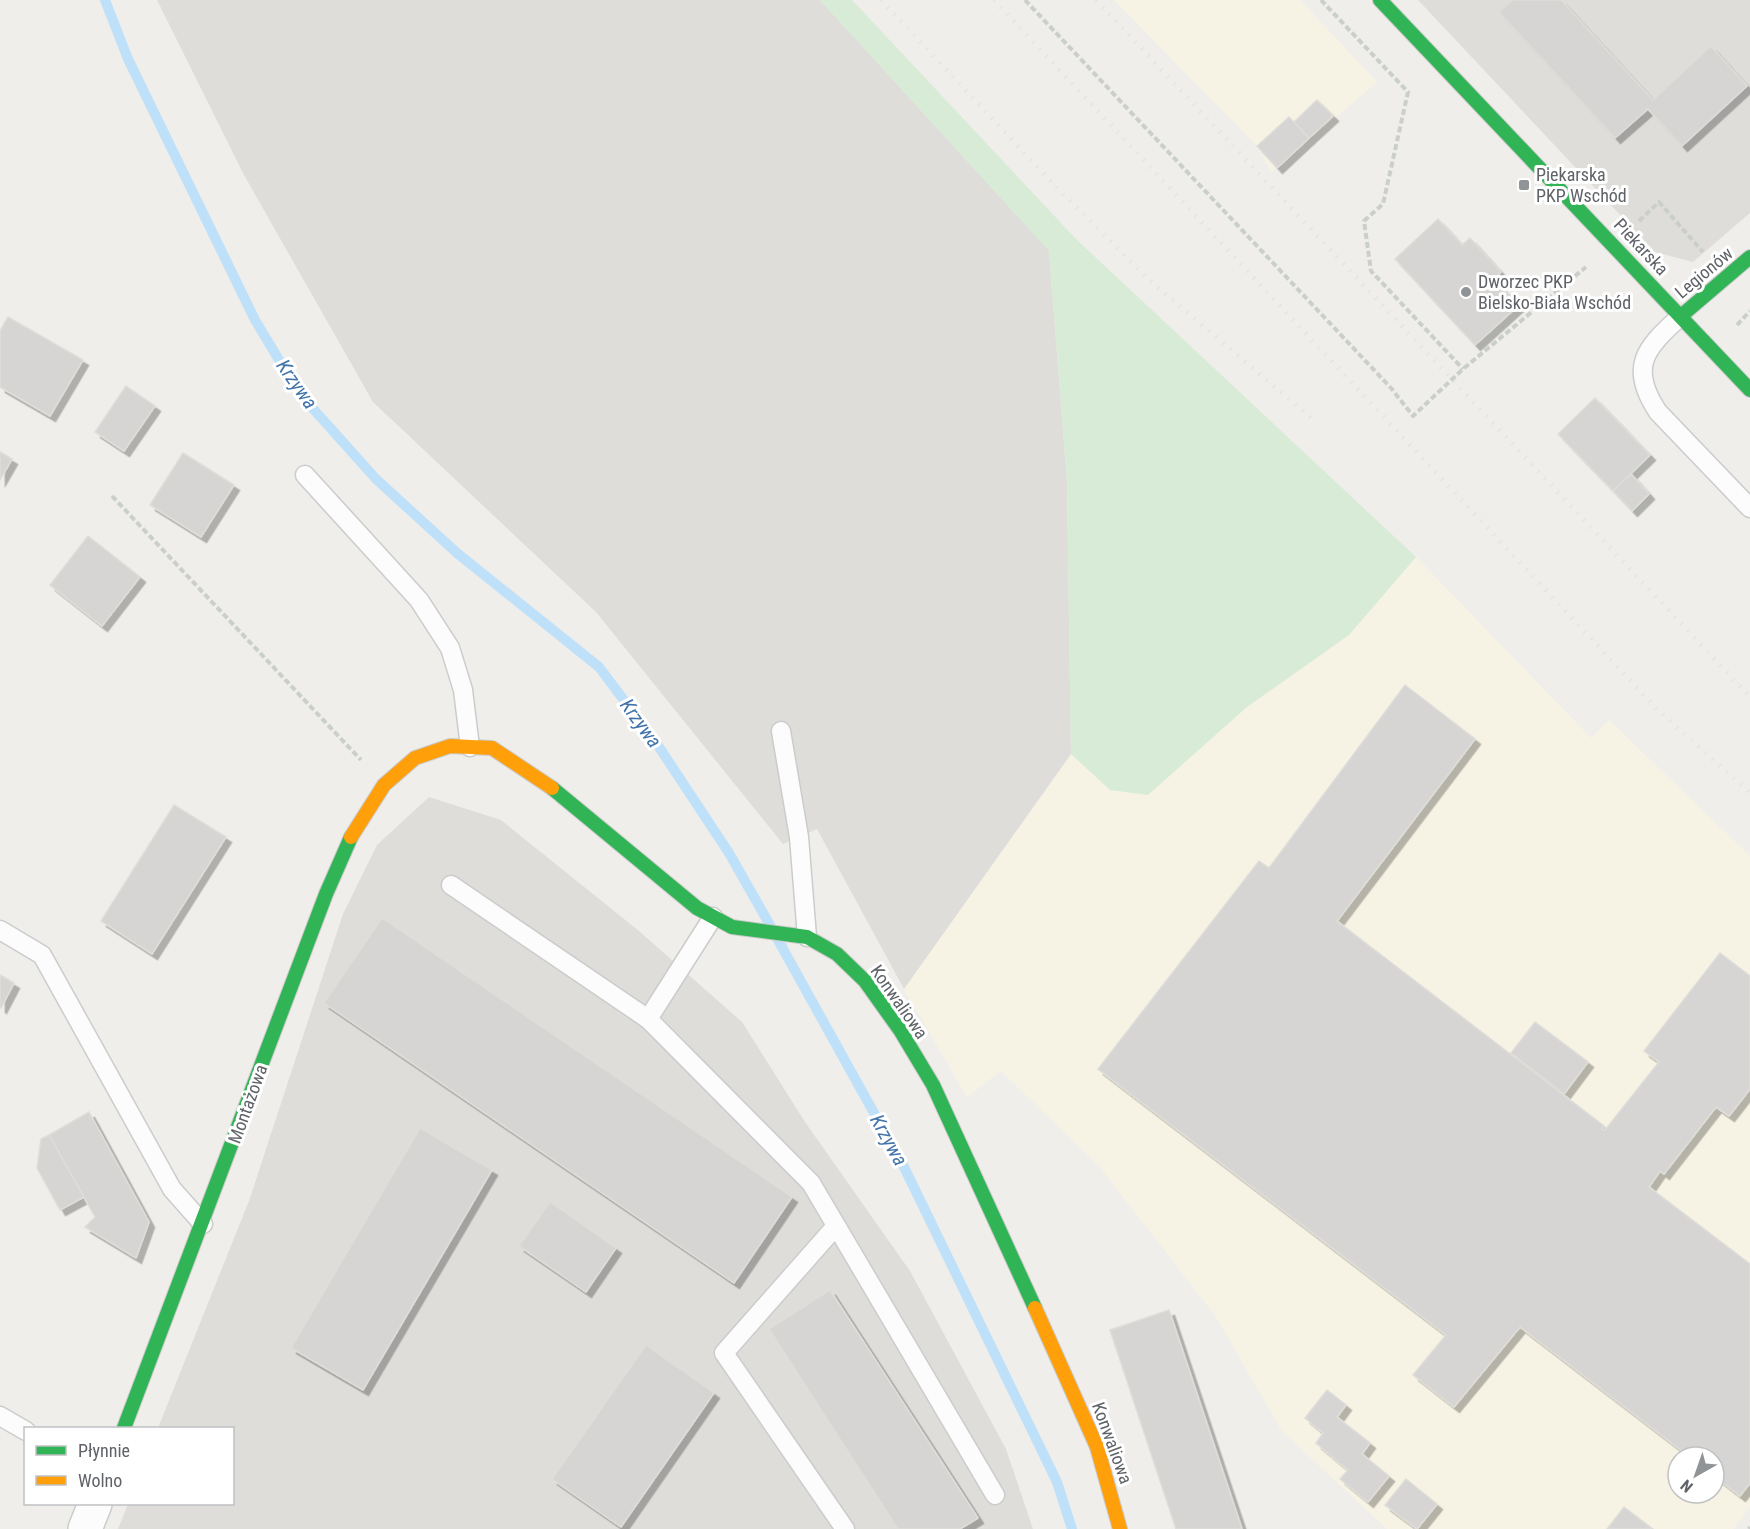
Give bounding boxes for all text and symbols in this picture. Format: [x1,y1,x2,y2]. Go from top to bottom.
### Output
place label: Piekarska PKP Wschód [1536,164,1627,206]
marker: Piekarska PKP Wschód [1517,178,1531,192]
street label: Piekarska [1610,214,1673,279]
street label: Legionów [1671,242,1737,303]
place label: Dworzec PKP Bielsko-Biała Wschód [1478,271,1631,313]
marker: Dworzec PKP Bielsko-Biała Wschód [1459,285,1473,299]
water label: Krzywa [271,355,323,413]
water label: Krzywa [615,694,667,752]
street label: Konwaliowa [866,961,932,1043]
street label: Montażowa [224,1062,271,1146]
water label: Krzywa [865,1110,913,1170]
street label: Konwaliowa [1088,1399,1137,1486]
legend [24,1427,234,1505]
text: Płynnie [78,1440,130,1461]
north arrow [1666,1445,1726,1505]
text: Wolno [78,1470,122,1491]
text: N [1677,1476,1697,1497]

